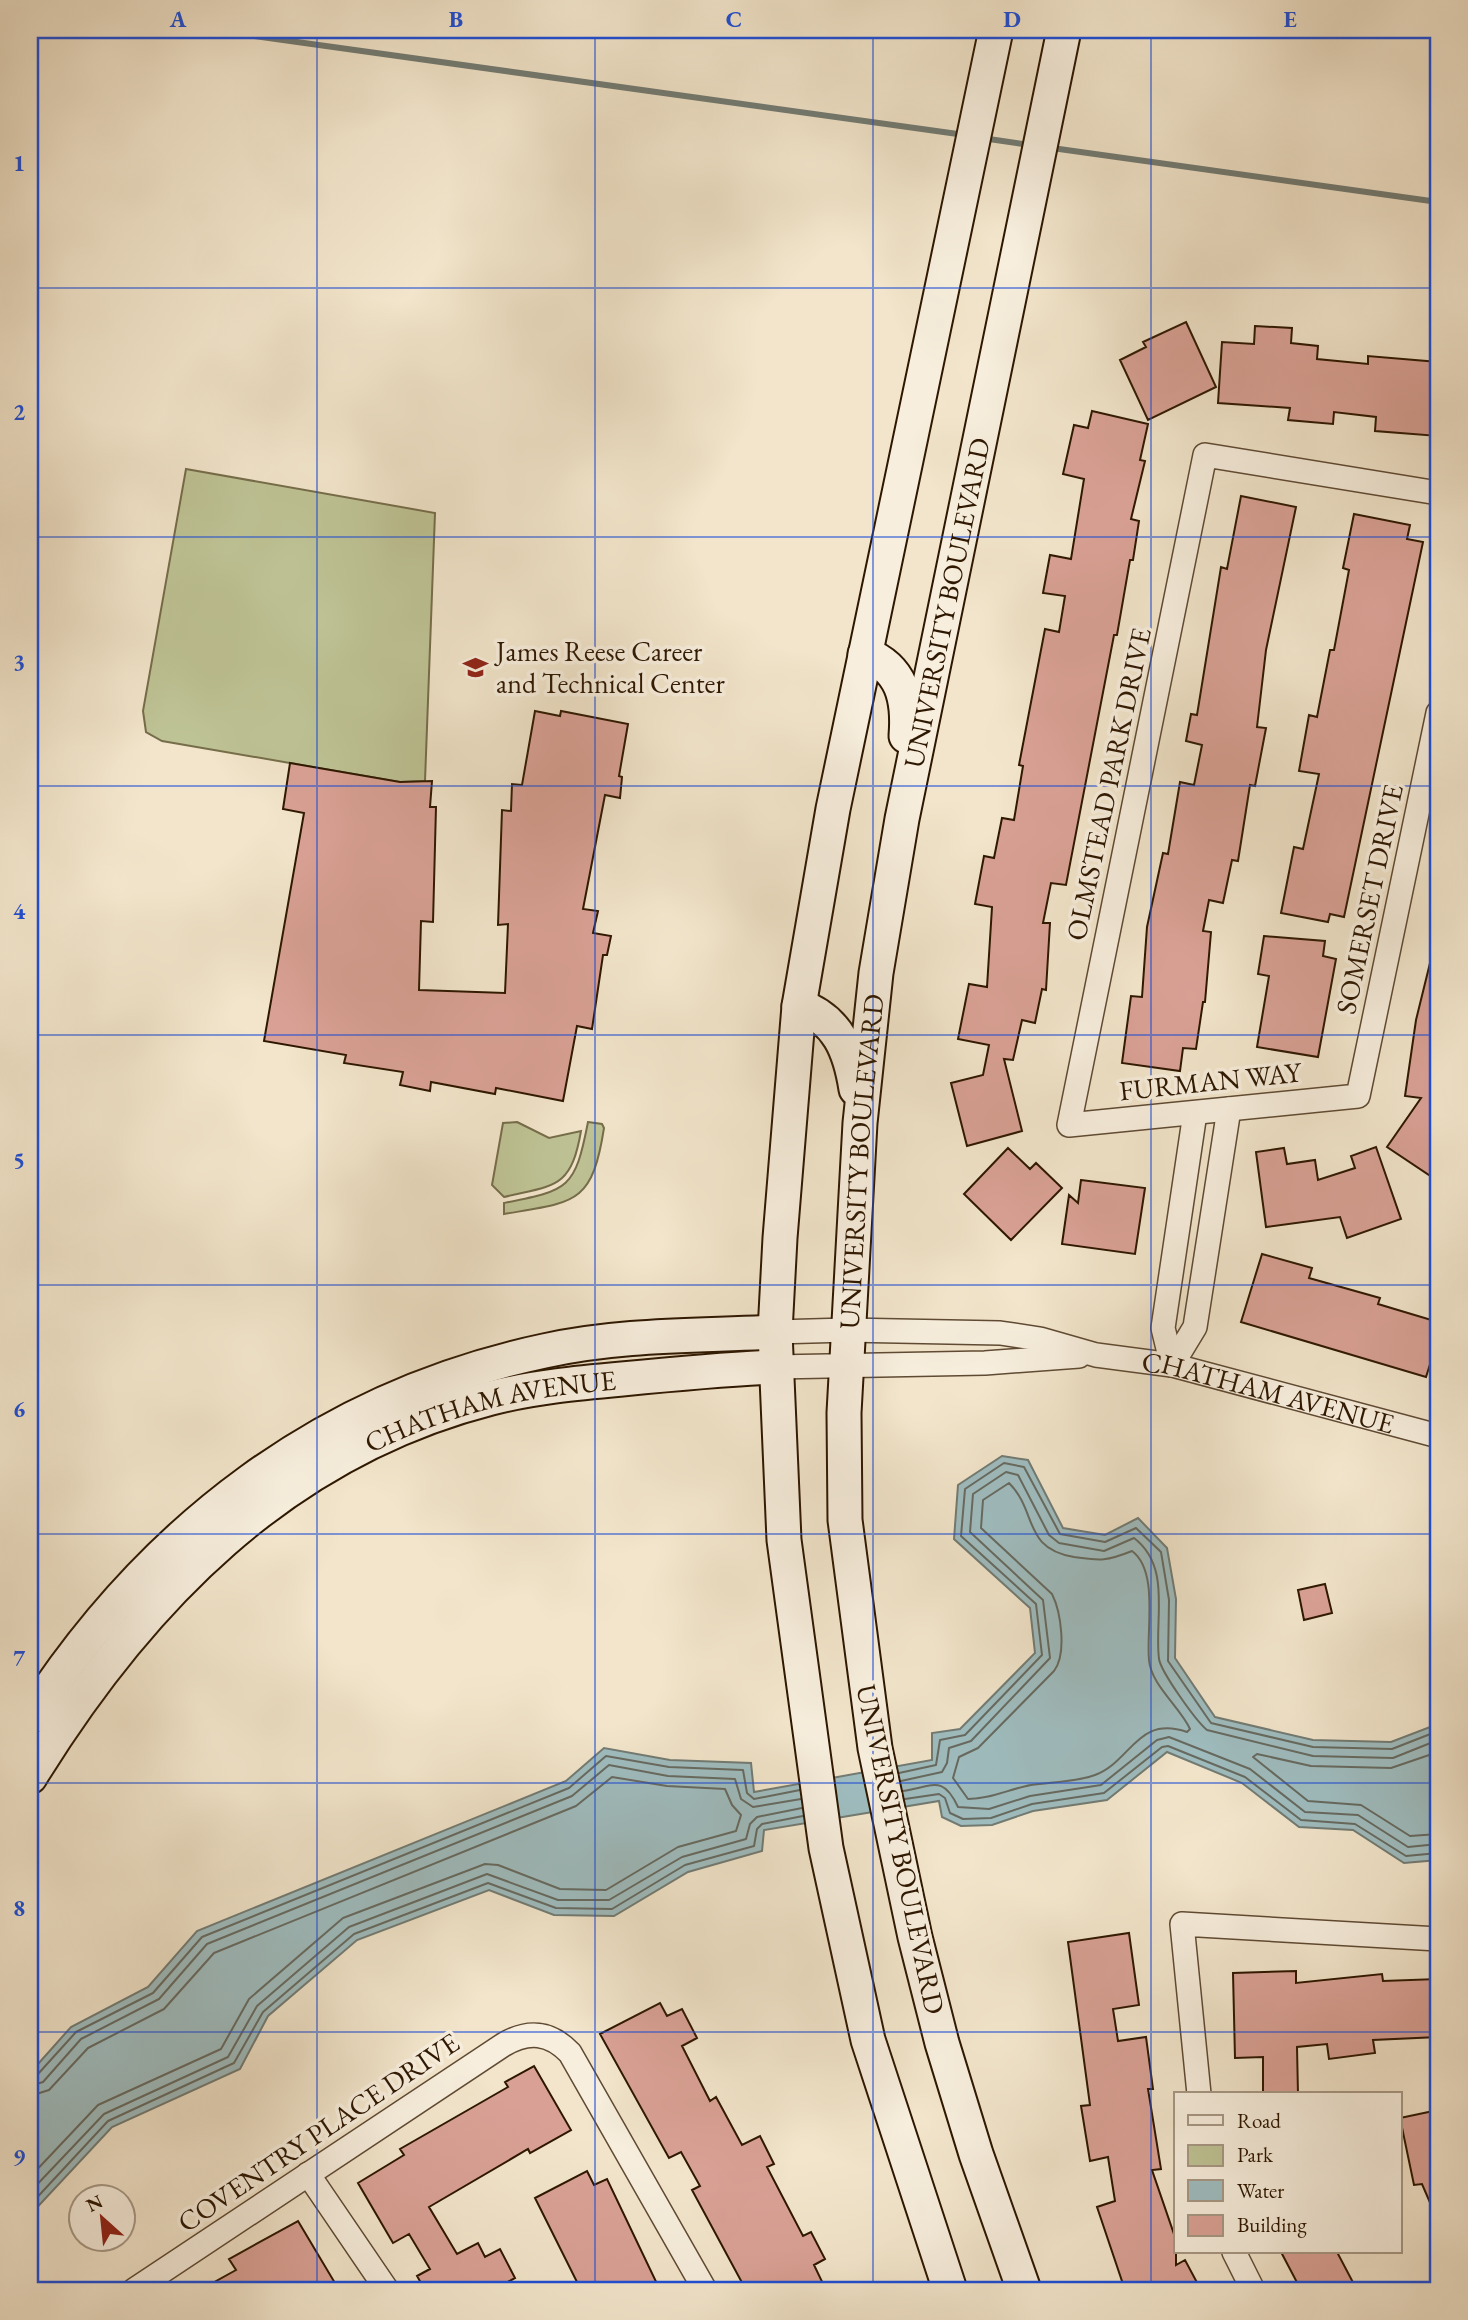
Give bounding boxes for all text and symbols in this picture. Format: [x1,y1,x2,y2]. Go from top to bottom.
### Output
text: A [169,4,187,34]
text: B [449,4,463,34]
text: C [726,4,742,34]
text: D [1003,4,1021,34]
text: E [1283,4,1297,34]
text: 1 [13,148,25,178]
text: 2 [13,397,25,427]
street label: UNIVERSITY BOULEVARD [895,434,998,771]
street label: OLMSTEAD PARK DRIVE [1057,624,1159,944]
place label: James Reese Career and Technical Center [494,633,725,701]
text: 3 [13,647,25,677]
school or university icon: James Reese Career and Technical Center [462,653,490,681]
street label: SOMERSET DRIVE [1327,781,1411,1017]
text: 4 [13,896,26,926]
street label: UNIVERSITY BOULEVARD [831,992,892,1330]
street label: FURMAN WAY [1117,1053,1305,1108]
text: 5 [13,1145,25,1175]
street label: CHATHAM AVENUE [1140,1343,1399,1442]
street label: CHATHAM AVENUE [358,1362,618,1461]
text: 6 [13,1394,25,1424]
text: 7 [13,1643,26,1673]
street label: UNIVERSITY BOULEVARD [848,1681,954,2017]
text: 8 [13,1893,25,1923]
street label: COVENTRY PLACE DRIVE [170,2024,466,2240]
legend [1174,2092,1402,2254]
text: Road [1237,2107,1281,2134]
text: Park [1237,2141,1274,2168]
text: 9 [13,2142,25,2172]
text: Water [1237,2177,1284,2204]
north arrow [66,2184,136,2254]
text: N [82,2188,108,2218]
text: Building [1237,2211,1307,2238]

